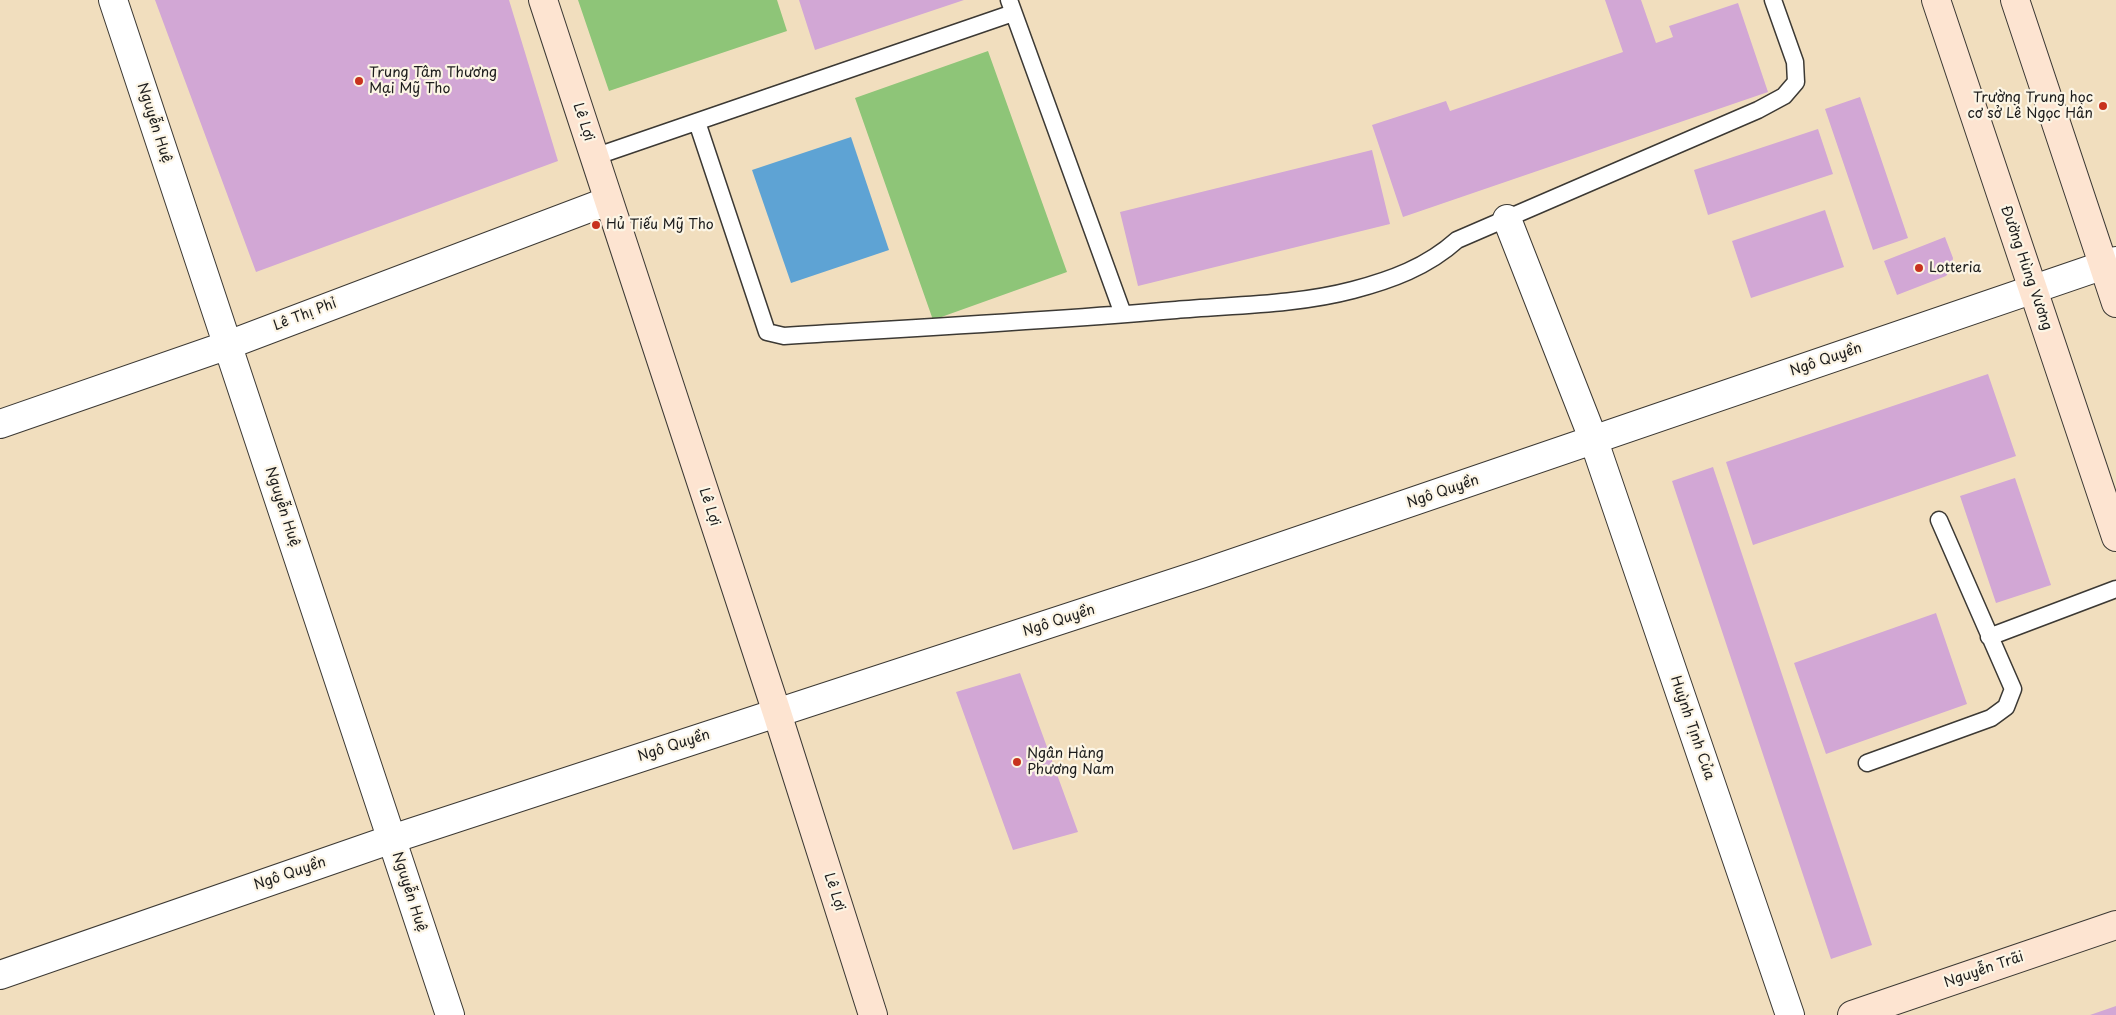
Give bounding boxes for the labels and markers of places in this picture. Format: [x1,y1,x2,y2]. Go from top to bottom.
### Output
place label: Trung Tâm Thương Mại Mỹ Tho [369,65,497,98]
marker: Trung Tâm Thương Mại Mỹ Tho [353,75,365,87]
place label: Trường Trung học cơ sở Lê Ngọc Hân [1968,90,2093,122]
marker: Trường Trung học cơ sở Lê Ngọc Hân [2097,100,2109,112]
place label: Hủ Tiếu Mỹ Tho [606,217,714,233]
marker: Hủ Tiếu Mỹ Tho [590,219,602,231]
place label: Lotteria [1929,260,1981,276]
marker: Lotteria [1913,262,1925,274]
place label: Ngân Hàng Phương Nam [1027,746,1114,779]
marker: Ngân Hàng Phương Nam [1011,756,1023,768]

